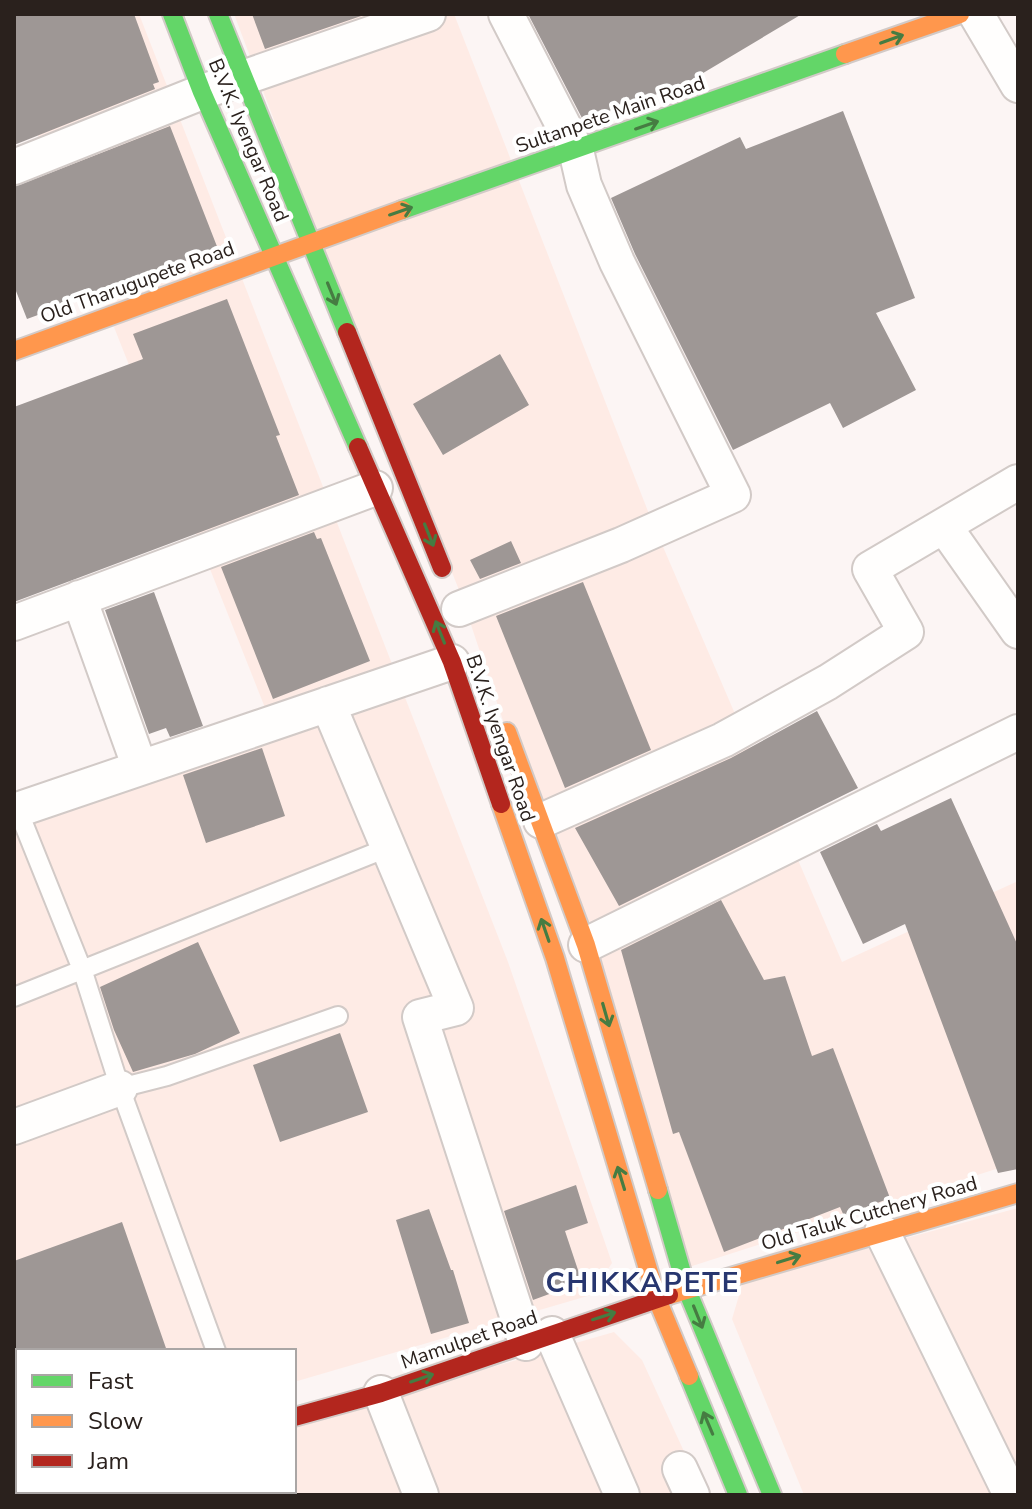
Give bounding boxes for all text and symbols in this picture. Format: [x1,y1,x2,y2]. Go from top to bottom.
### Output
one-way arrow [879,31,904,45]
street label: B.V.K. Iyengar Road [202,54,295,226]
street label: Sultanpete Main Road [512,69,708,160]
one-way arrow [634,117,659,131]
one-way arrow [388,202,413,217]
street label: Old Tharugupete Road [36,235,238,330]
one-way arrow [326,281,340,306]
one-way arrow [423,522,437,547]
one-way arrow [431,620,446,645]
street label: B.V.K. Iyengar Road [459,651,542,825]
one-way arrow [537,917,552,942]
one-way arrow [599,1001,614,1027]
one-way arrow [613,1166,628,1192]
street label: Old Taluk Cutchery Road [758,1170,980,1257]
one-way arrow [776,1251,801,1265]
district label: CHIKKAPETE [546,1264,740,1302]
street label: Mamulpet Road [397,1303,541,1376]
one-way arrow [692,1304,706,1329]
one-way arrow [592,1308,617,1323]
legend [16,1349,296,1493]
text: Fast [88,1365,134,1397]
one-way arrow [409,1370,434,1385]
text: Slow [88,1405,143,1437]
one-way arrow [699,1411,714,1436]
text: Jam [87,1445,129,1477]

